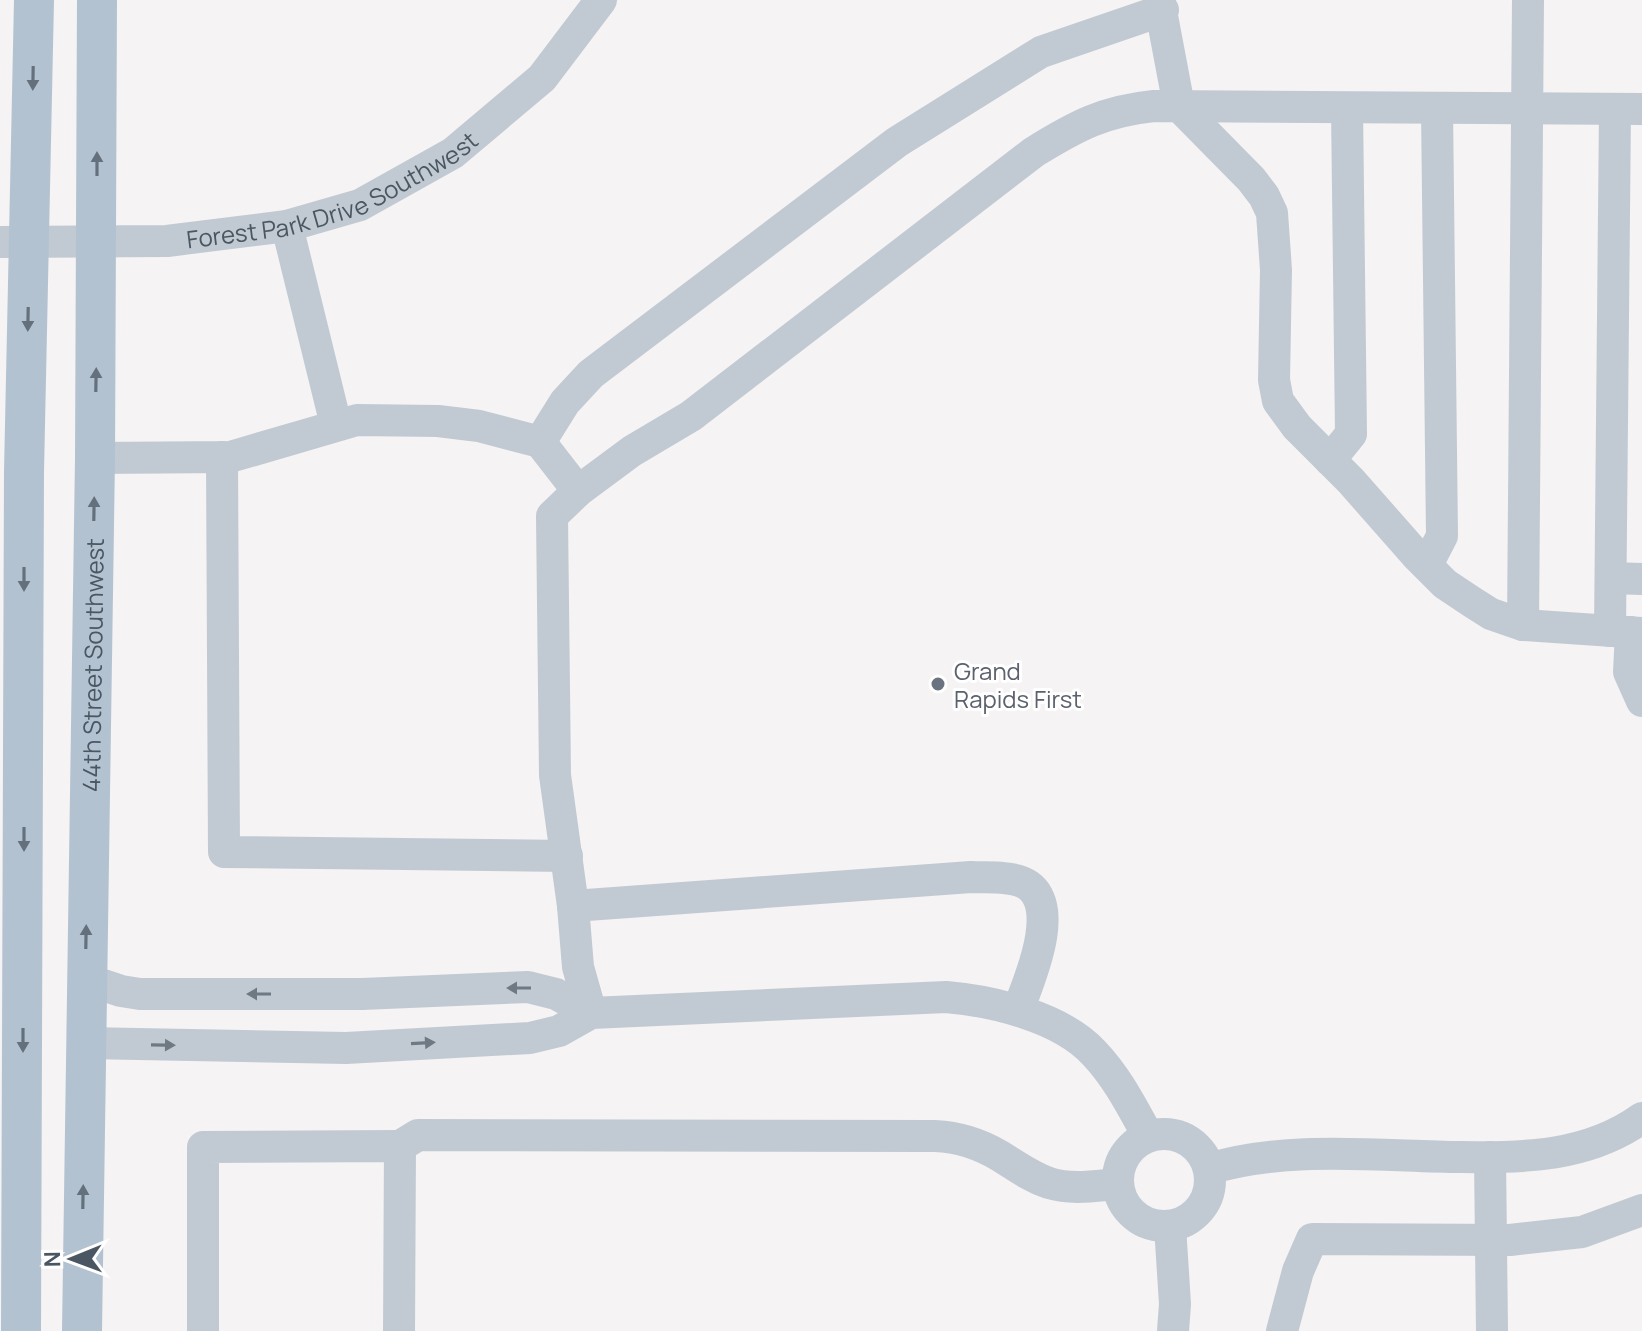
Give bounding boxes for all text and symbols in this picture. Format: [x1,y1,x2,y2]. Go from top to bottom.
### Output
one-way arrow [26,66,39,91]
street label: Forest Park Drive Southwest [185,123,484,255]
one-way arrow [91,151,103,176]
one-way arrow [21,307,34,332]
one-way arrow [90,367,102,392]
one-way arrow [88,496,100,521]
street label: 44th Street Southwest [74,538,110,792]
one-way arrow [18,567,30,592]
place label: Grand Rapids First [954,654,1082,715]
marker: Grand Rapids First [929,675,947,693]
one-way arrow [18,827,30,852]
one-way arrow [80,924,92,949]
one-way arrow [506,982,531,994]
one-way arrow [246,988,271,1000]
one-way arrow [17,1028,29,1053]
one-way arrow [411,1037,436,1050]
one-way arrow [151,1038,176,1051]
one-way arrow [77,1184,89,1209]
north arrow [32,1219,112,1299]
text: N [37,1251,67,1268]

